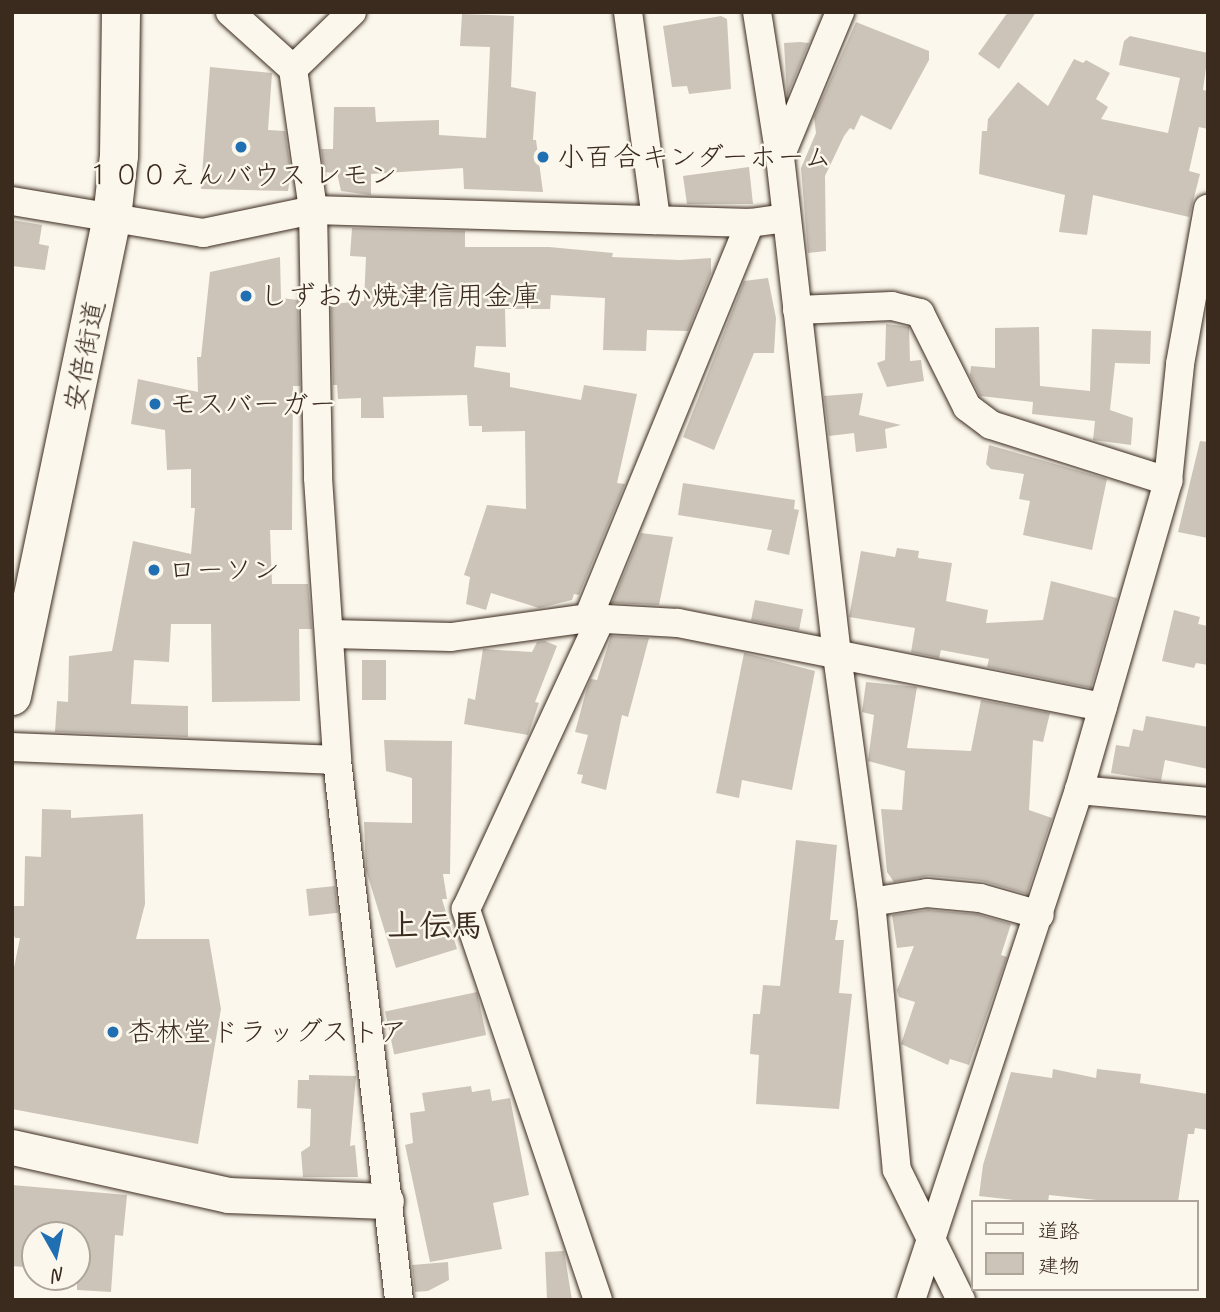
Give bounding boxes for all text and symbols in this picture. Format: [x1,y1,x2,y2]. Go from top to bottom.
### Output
marker: １００えんバウス レモン [233,139,249,155]
place label: 小百合キンダーホーム [557,140,834,174]
marker: 小百合キンダーホーム [535,149,551,165]
place label: １００えんバウス レモン [84,158,398,192]
place label: しずおか焼津信用金庫 [260,279,540,313]
marker: しずおか焼津信用金庫 [238,288,254,304]
street label: 安倍街道 [58,298,112,414]
place label: モスバーガー [169,387,337,421]
marker: モスバーガー [147,396,163,412]
place label: ローソン [168,553,280,587]
marker: ローソン [146,562,162,578]
district label: 上伝馬 [387,907,483,945]
place label: 杏林堂ドラッグストア [127,1015,407,1049]
marker: 杏林堂ドラッグストア [105,1024,121,1040]
legend [972,1200,1199,1291]
text: 道路 [1038,1218,1080,1244]
north arrow [21,1221,91,1291]
text: 建物 [1038,1253,1080,1279]
text: N [51,1262,67,1288]

